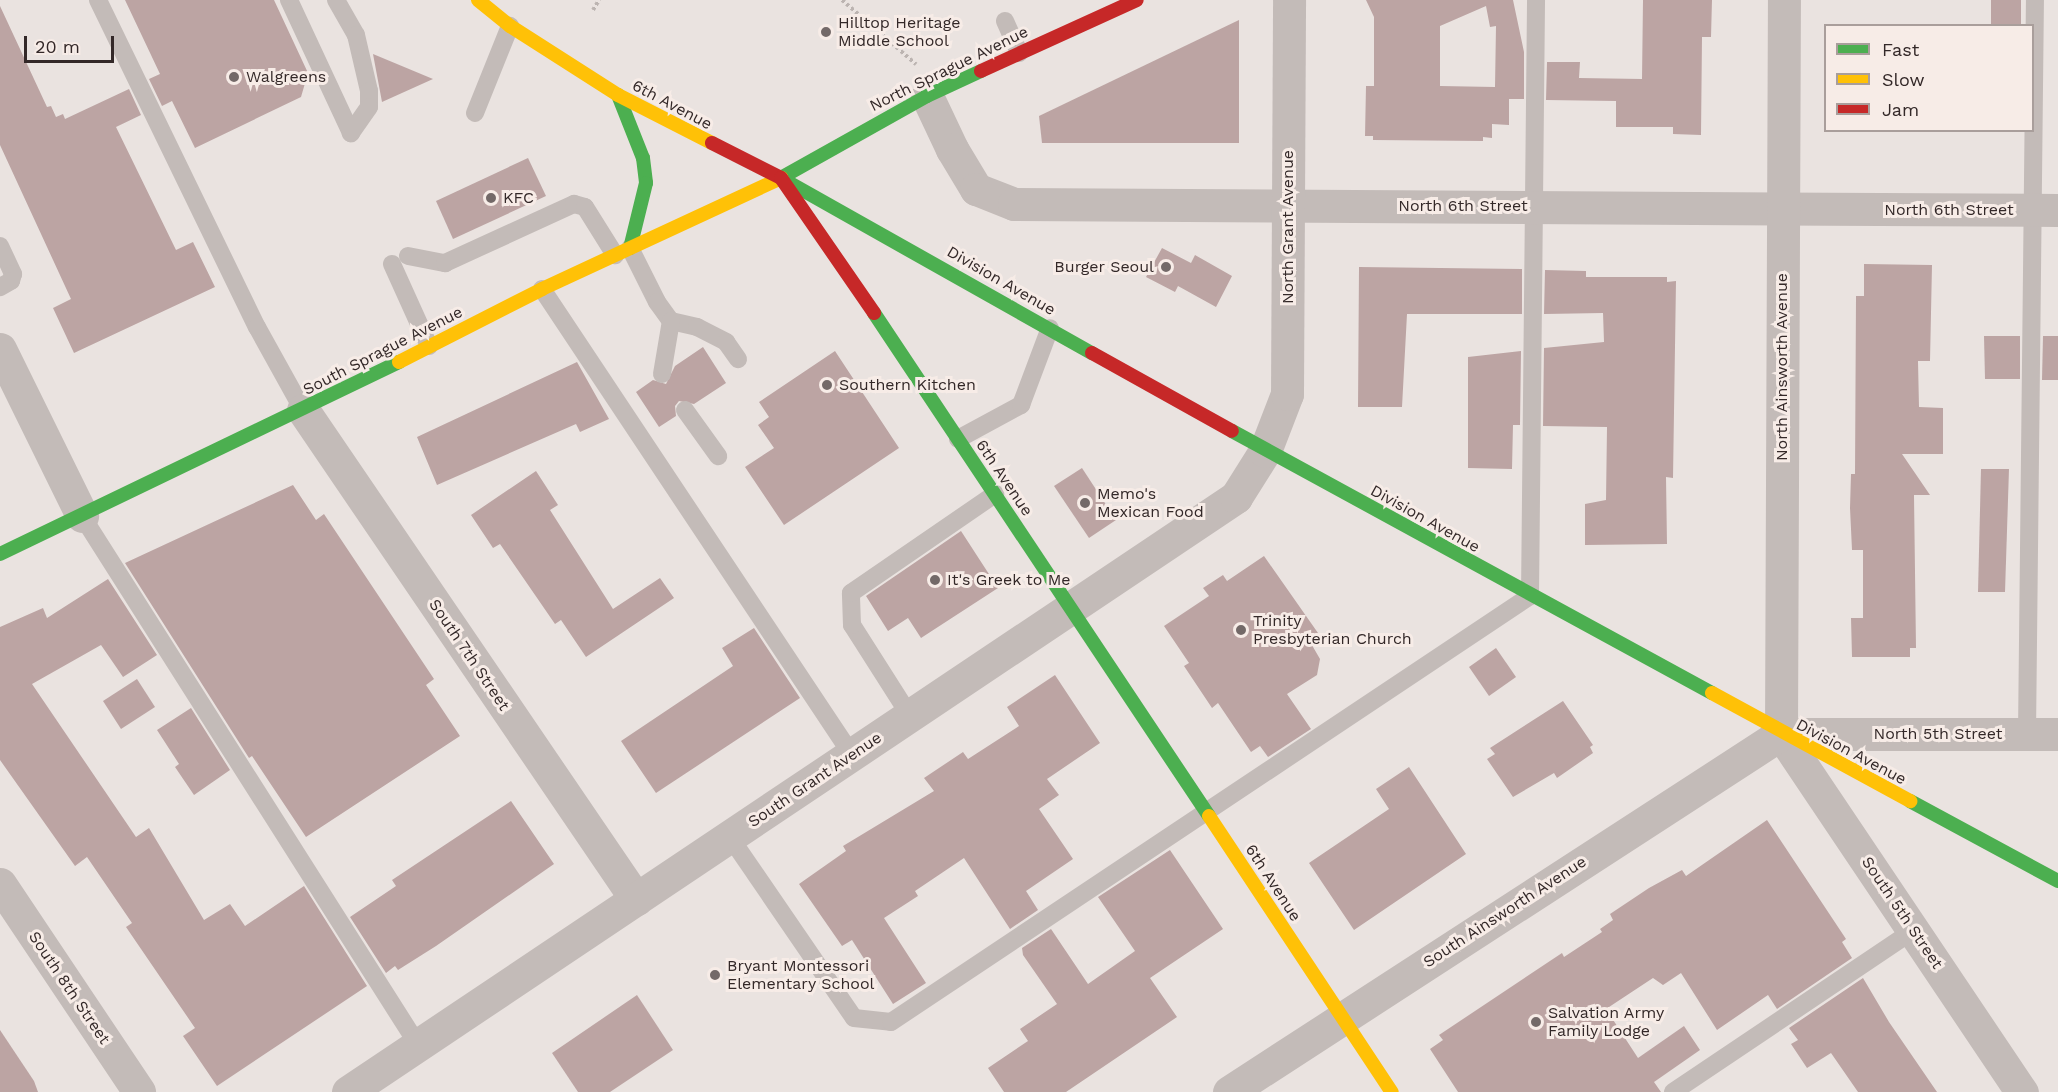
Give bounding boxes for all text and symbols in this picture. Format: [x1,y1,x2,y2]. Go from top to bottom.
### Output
place label: Hilltop Heritage Middle School [838,13,960,51]
street label: North Sprague Avenue [866,22,1032,116]
scale bar [27,24,117,62]
legend [1824,24,2034,132]
marker: Hilltop Heritage Middle School [819,25,833,39]
text: 20 m [35,36,80,57]
text: Fast [1882,39,1919,60]
place label: Walgreens [246,67,326,87]
text: Slow [1882,69,1925,90]
marker: Walgreens [227,70,241,84]
street label: 6th Avenue [628,76,716,134]
text: Jam [1882,99,1919,120]
street label: North Grant Avenue [1278,150,1298,304]
place label: KFC [503,188,534,208]
marker: KFC [484,191,498,205]
street label: North 6th Street [1398,196,1528,216]
street label: North 6th Street [1884,200,2014,220]
street label: Division Avenue [943,242,1059,320]
place label: Burger Seoul [1054,257,1154,277]
marker: Burger Seoul [1159,260,1173,274]
street label: North Ainsworth Avenue [1772,272,1792,462]
street label: South Sprague Avenue [300,302,466,400]
place label: Southern Kitchen [839,375,976,395]
marker: Southern Kitchen [820,378,834,392]
street label: 6th Avenue [971,436,1037,520]
street label: Division Avenue [1367,481,1483,557]
place label: Memo's Mexican Food [1097,484,1204,522]
marker: Memo's Mexican Food [1078,496,1092,510]
place label: It's Greek to Me [947,570,1071,590]
marker: It's Greek to Me [928,573,942,587]
street label: South 7th Street [424,595,514,715]
place label: Trinity Presbyterian Church [1253,611,1412,649]
marker: Trinity Presbyterian Church [1234,623,1248,637]
street label: Division Avenue [1792,715,1910,789]
street label: North 5th Street [1874,724,2002,744]
street label: South Grant Avenue [744,728,886,832]
street label: 6th Avenue [1241,841,1305,925]
street label: South Ainsworth Avenue [1419,852,1591,972]
street label: South 5th Street [1857,853,1947,973]
street label: South 8th Street [24,928,114,1048]
place label: Bryant Montessori Elementary School [727,956,875,994]
marker: Bryant Montessori Elementary School [708,968,722,982]
place label: Salvation Army Family Lodge [1548,1003,1665,1041]
marker: Salvation Army Family Lodge [1529,1015,1543,1029]

